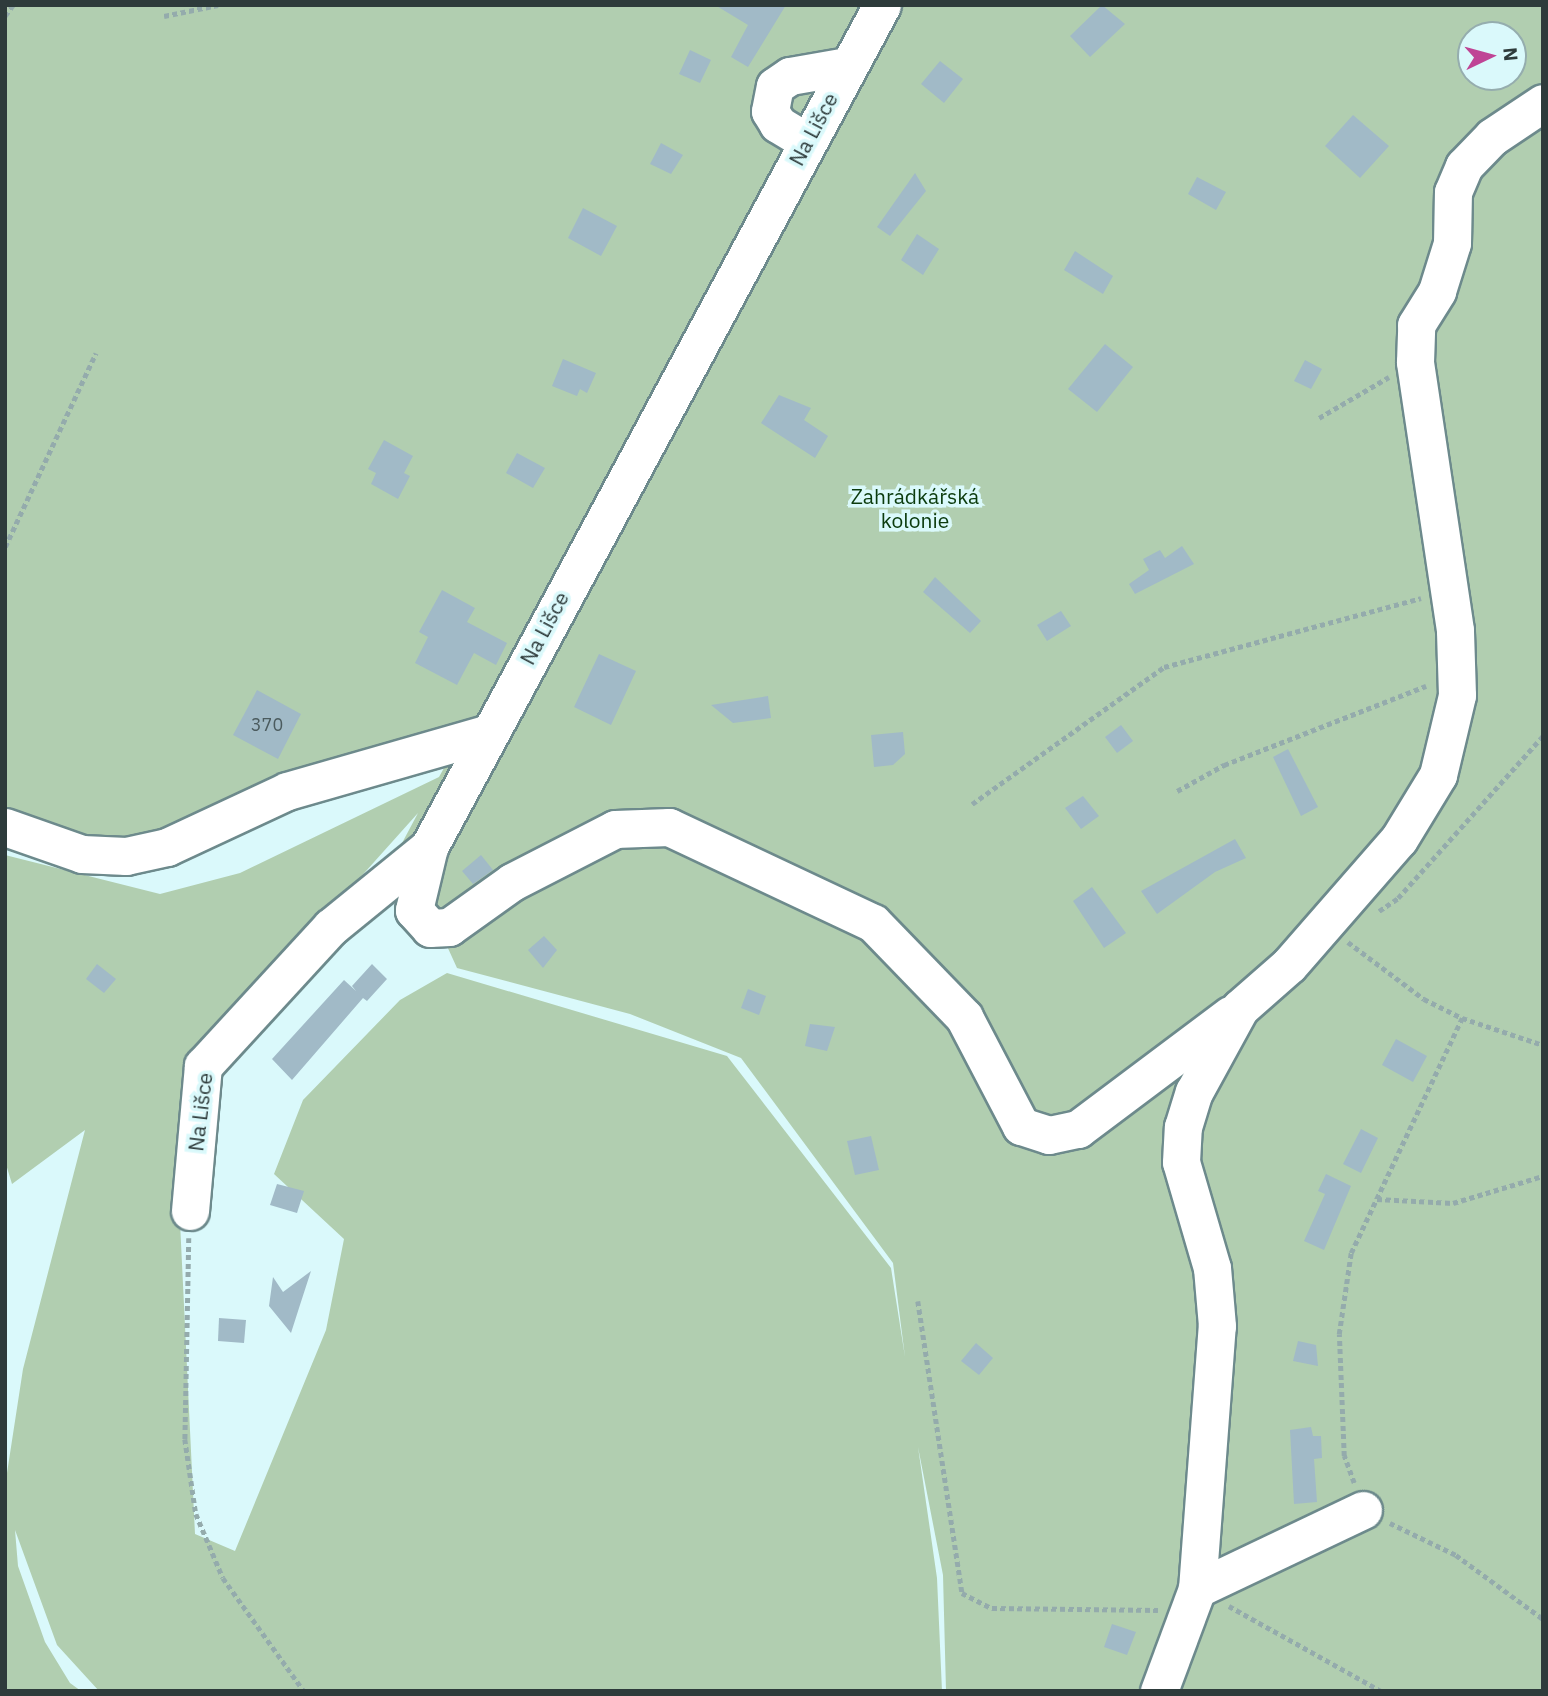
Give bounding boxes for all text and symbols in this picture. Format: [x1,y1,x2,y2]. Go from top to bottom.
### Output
north arrow [1457,21,1527,91]
text: N [1498,46,1523,62]
street label: Na Lišce [783,88,843,170]
park label: Zahrádkářská kolonie [851,483,979,533]
street label: Na Lišce [514,587,574,669]
house number: 370 [251,714,283,736]
street label: Na Lišce [183,1071,217,1153]

